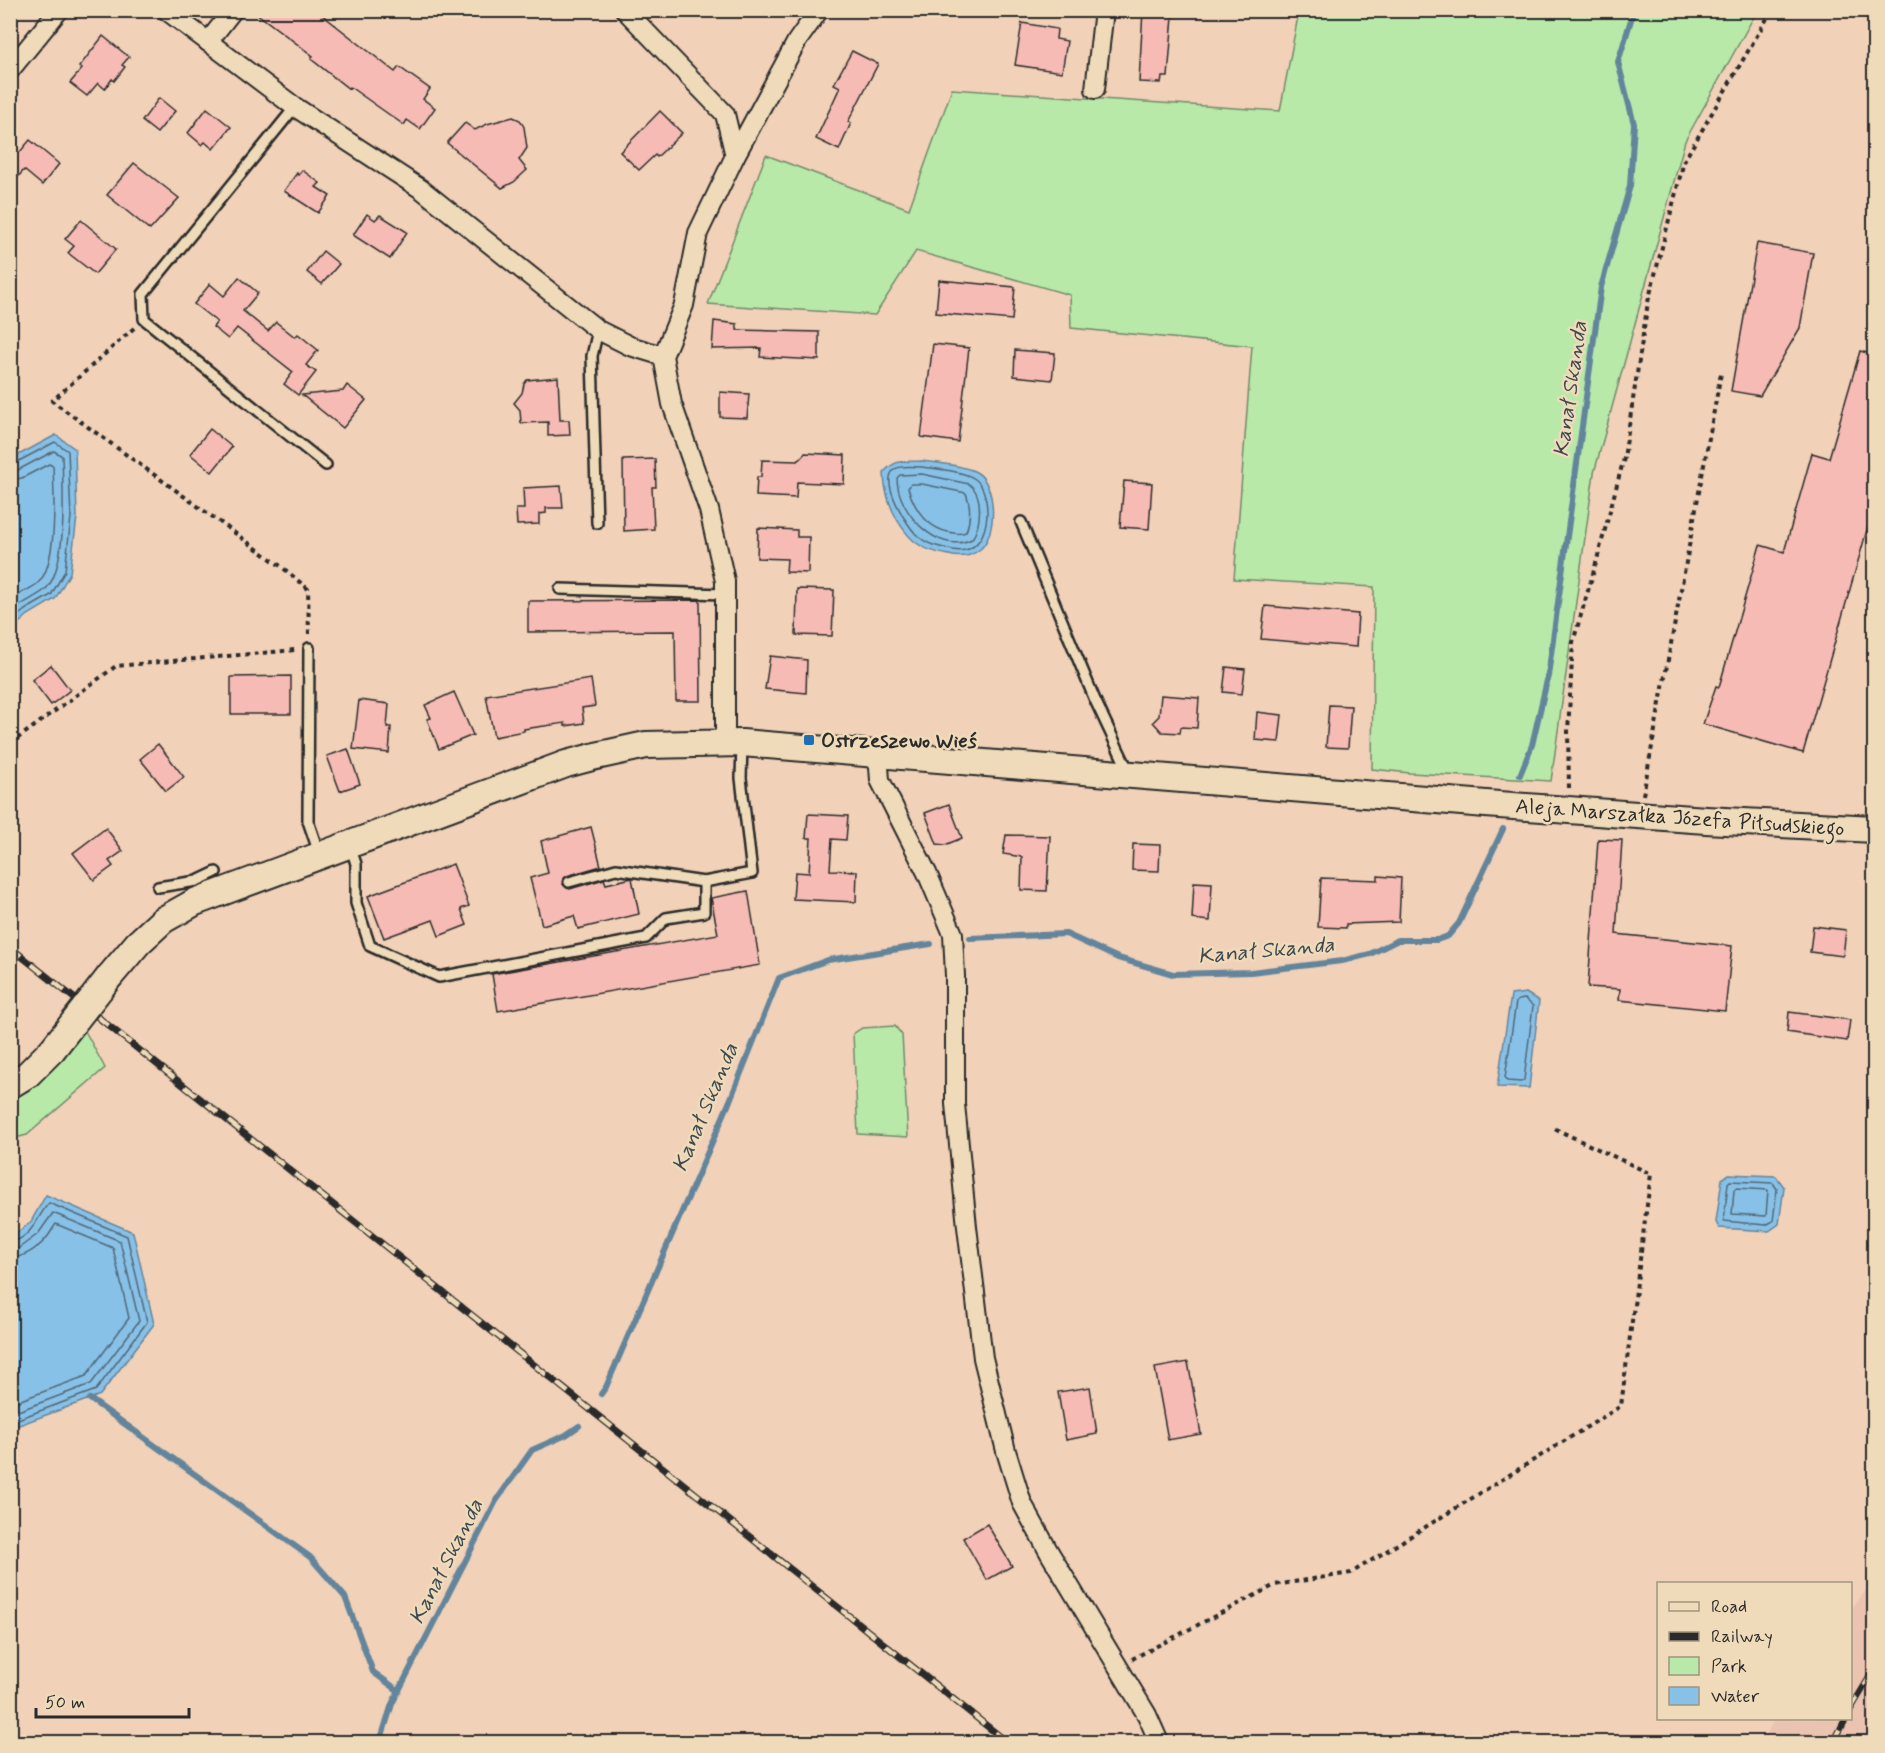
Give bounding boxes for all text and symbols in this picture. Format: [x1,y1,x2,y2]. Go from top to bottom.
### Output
water label: Kanał Skanda [1548,319,1594,459]
place label: Ostrzeszewo Wieś [821,727,978,755]
marker: Ostrzeszewo Wieś [802,733,816,747]
street label: Aleja Marszałka Józefa Piłsudskiego [1514,793,1845,845]
water label: Kanał Skanda [1197,931,1336,971]
water label: Kanał Skanda [666,1039,746,1176]
water label: Kanał Skanda [403,1494,490,1629]
legend [1657,1582,1852,1720]
text: Road [1711,1595,1747,1619]
text: Railway [1711,1625,1773,1649]
text: Park [1711,1655,1747,1679]
scale bar [36,1681,189,1719]
text: Water [1711,1685,1760,1709]
text: 50 m [45,1691,85,1715]

